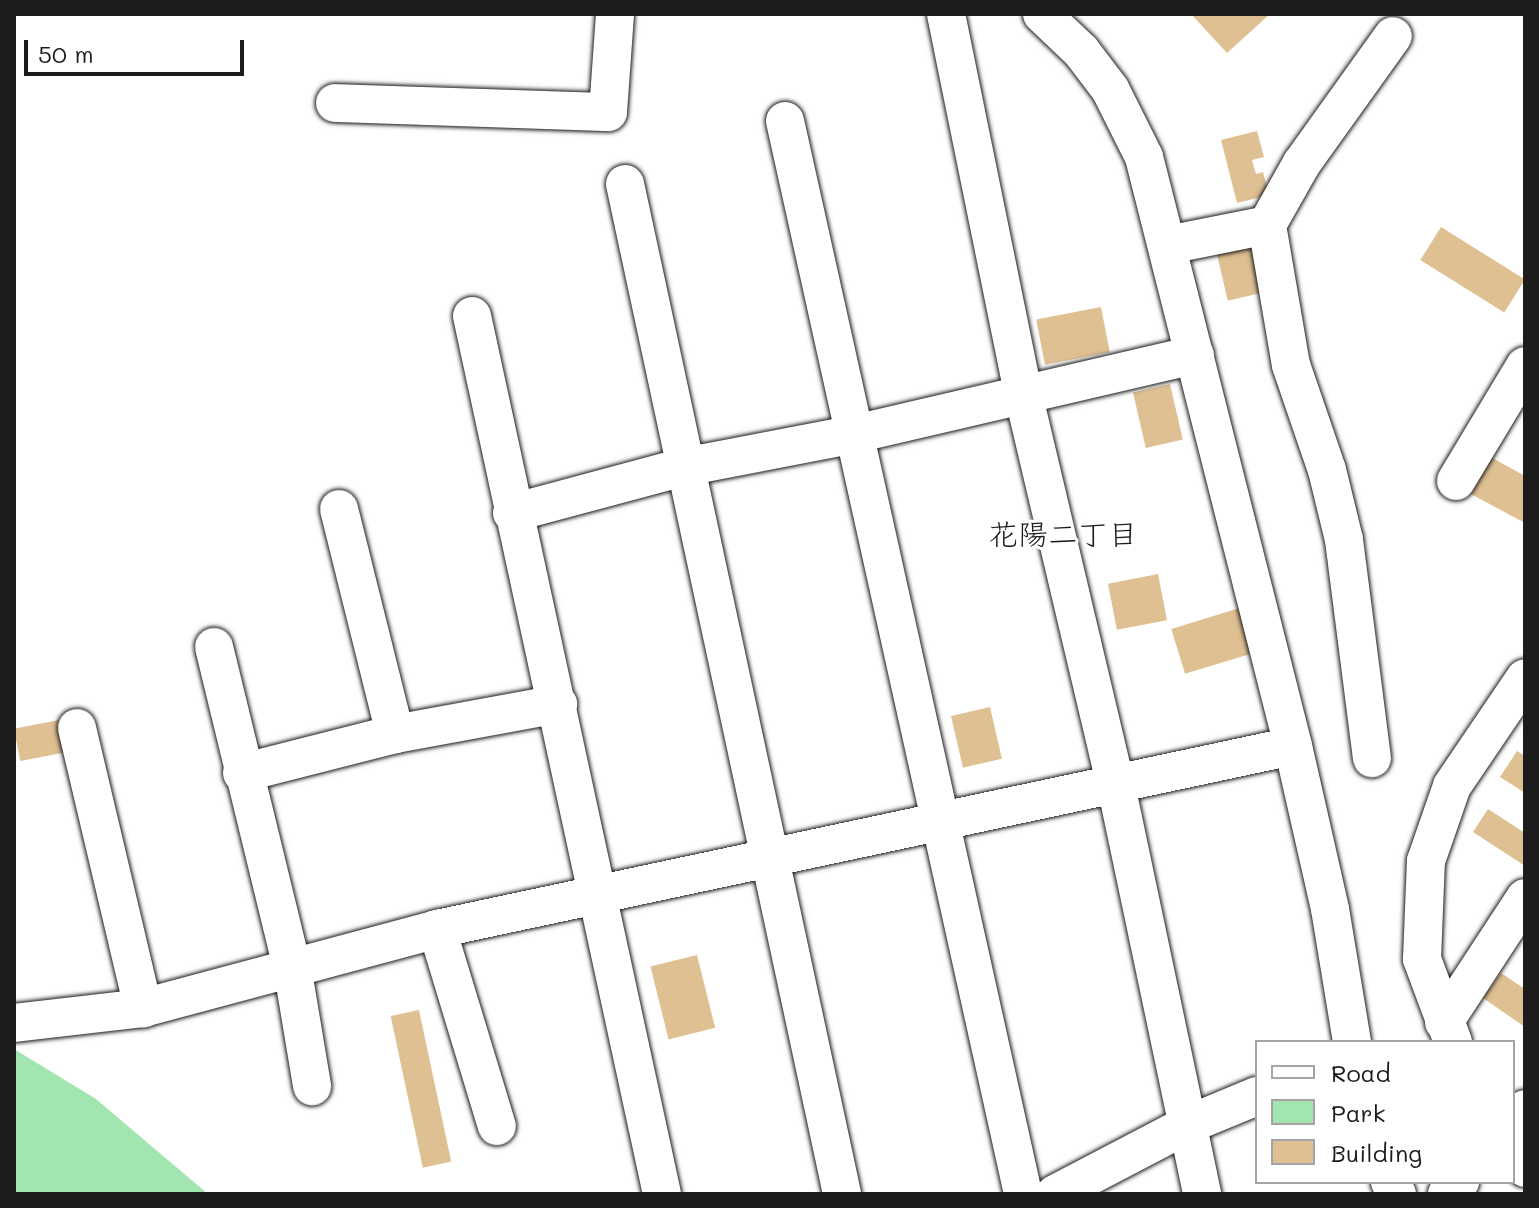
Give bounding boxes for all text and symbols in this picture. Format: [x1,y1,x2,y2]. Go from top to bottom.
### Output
scale bar [28,24,248,74]
text: 50 m [38,38,94,69]
district label: 花陽二丁目 [988,515,1138,551]
legend [1255,1040,1515,1184]
text: Road [1331,1057,1391,1088]
text: Park [1331,1097,1385,1128]
text: Building [1331,1137,1422,1168]

